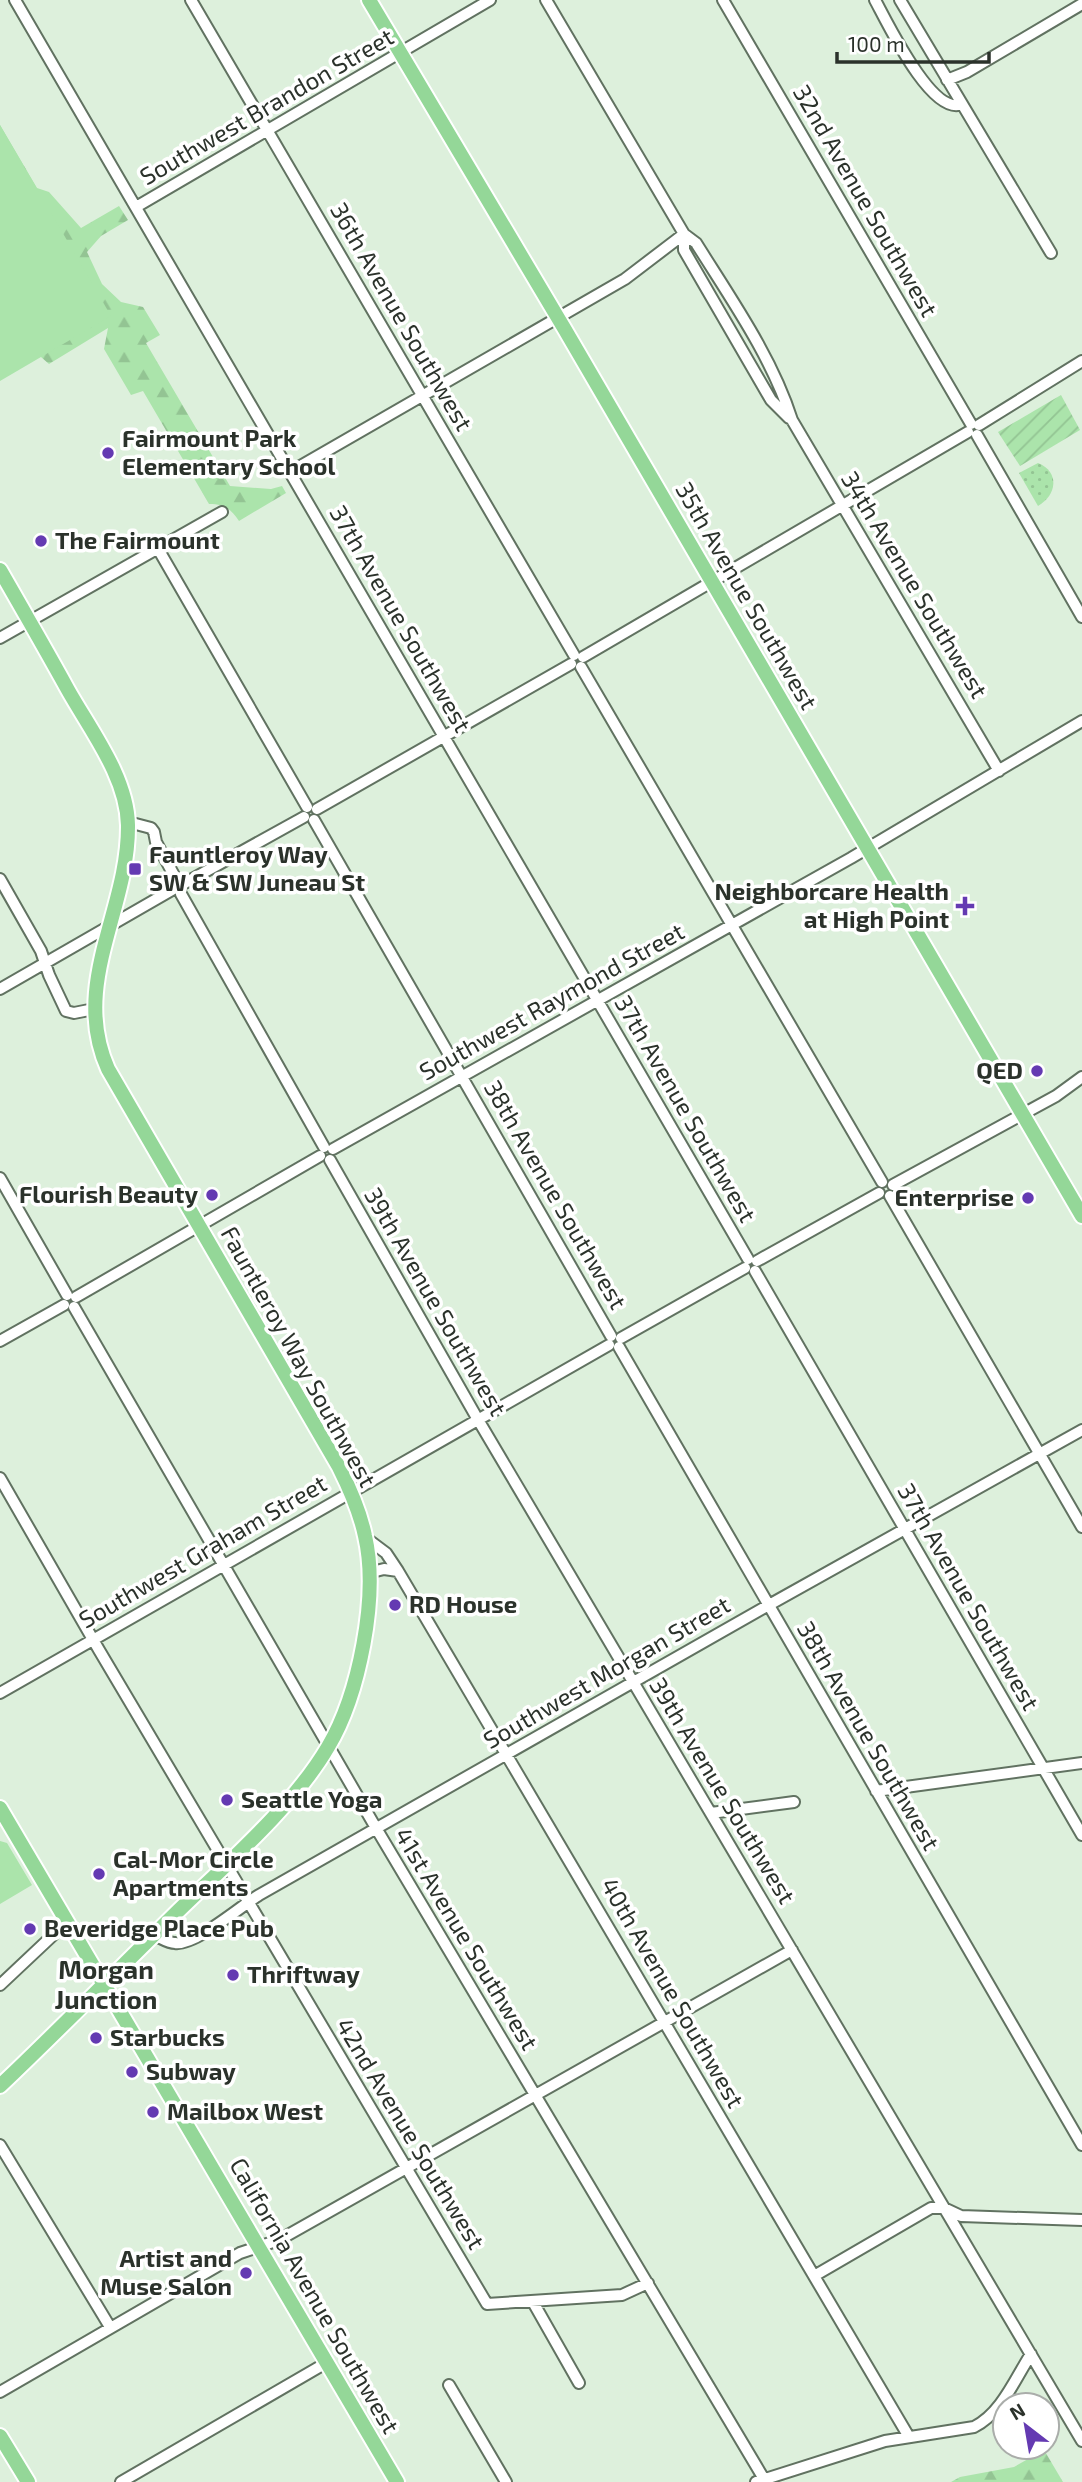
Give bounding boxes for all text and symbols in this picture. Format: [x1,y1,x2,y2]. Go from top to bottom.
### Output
street label: Southwest Brandon Street [134,21,398,190]
scale bar [837,21,989,65]
text: 100 m [848,31,905,56]
street label: 32nd Avenue Southwest [788,79,945,321]
street label: 36th Avenue Southwest [325,197,479,435]
place label: Fairmount Park Elementary School [122,423,335,480]
marker: Fairmount Park Elementary School [100,445,116,461]
street label: 34th Avenue Southwest [836,466,995,703]
street label: 35th Avenue Southwest [670,476,824,714]
street label: 37th Avenue Southwest [324,500,478,737]
place label: The Fairmount [55,525,220,554]
marker: The Fairmount [33,533,49,549]
place label: Fauntleroy Way SW & SW Juneau St [149,839,365,896]
marker: Fauntleroy Way SW & SW Juneau St [127,861,143,877]
place label: Neighborcare Health at High Point [714,876,949,933]
marker: Neighborcare Health at High Point [955,896,975,916]
street label: Southwest Raymond Street [414,916,689,1086]
street label: 37th Avenue Southwest [609,990,763,1227]
place label: QED [976,1055,1023,1085]
marker: QED [1029,1063,1045,1079]
street label: 38th Avenue Southwest [479,1075,634,1314]
place label: Flourish Beauty [19,1179,198,1208]
street label: 39th Avenue Southwest [359,1182,513,1420]
place label: Enterprise [895,1182,1014,1211]
marker: Flourish Beauty [204,1187,220,1203]
marker: Enterprise [1020,1190,1036,1206]
street label: Fauntleroy Way Southwest [216,1221,383,1492]
street label: Southwest Graham Street [73,1468,331,1634]
street label: 37th Avenue Southwest [892,1478,1046,1715]
place label: RD House [409,1589,517,1618]
street label: Southwest Morgan Street [478,1589,735,1754]
marker: RD House [387,1597,403,1613]
street label: 38th Avenue Southwest [792,1616,947,1855]
street label: 39th Avenue Southwest [644,1672,802,1908]
place label: Seattle Yoga [241,1784,383,1813]
marker: Seattle Yoga [219,1792,235,1808]
street label: 41st Avenue Southwest [389,1822,545,2055]
place label: Cal-Mor Circle Apartments [113,1844,274,1901]
marker: Cal-Mor Circle Apartments [91,1866,107,1882]
street label: 40th Avenue Southwest [596,1872,751,2112]
place label: Beveridge Place Pub [44,1913,274,1942]
marker: Beveridge Place Pub [22,1921,38,1937]
district label: Morgan Junction [55,1953,157,2014]
place label: Thriftway [247,1959,360,1988]
marker: Thriftway [225,1967,241,1983]
street label: 42nd Avenue Southwest [331,2012,492,2254]
place label: Starbucks [110,2022,225,2051]
marker: Starbucks [88,2030,104,2046]
place label: Subway [146,2056,236,2085]
marker: Subway [124,2064,140,2080]
place label: Mailbox West [167,2096,323,2125]
marker: Mailbox West [145,2104,161,2120]
street label: California Avenue Southwest [224,2152,406,2438]
place label: Artist and Muse Salon [100,2243,232,2300]
marker: Artist and Muse Salon [238,2265,254,2281]
north arrow [991,2391,1061,2461]
text: N [1005,2398,1029,2424]

